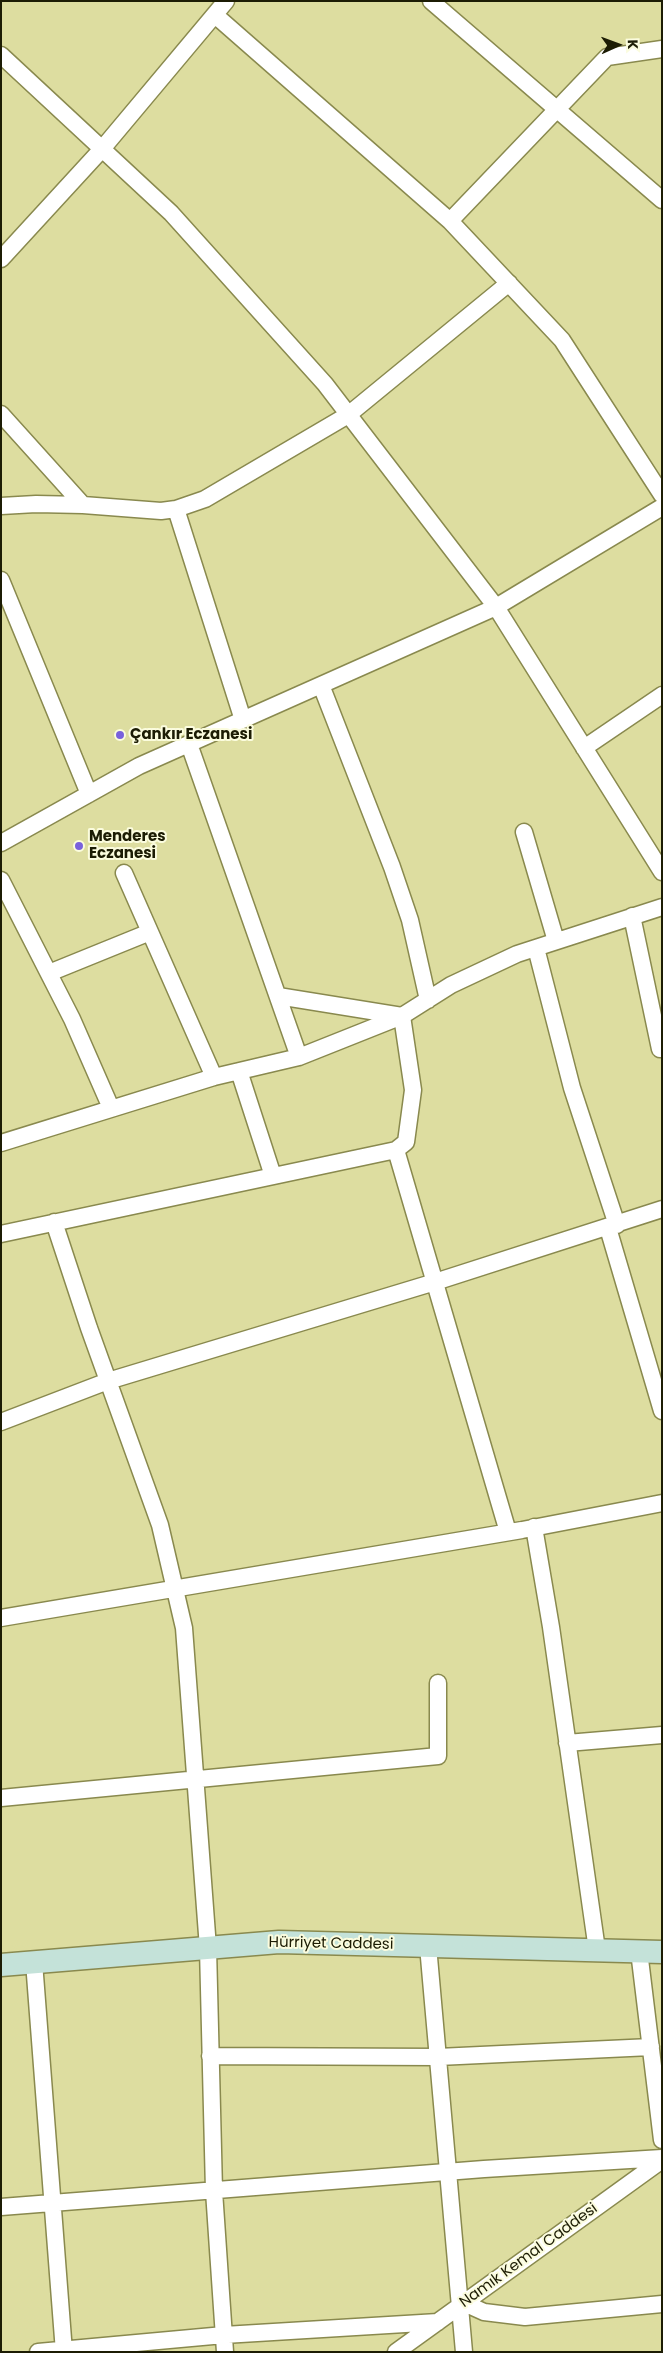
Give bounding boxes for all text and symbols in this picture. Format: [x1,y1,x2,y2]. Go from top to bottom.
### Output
north arrow [593,20,643,70]
text: K [623,39,643,50]
place label: Çankır Eczanesi [130,726,252,744]
marker: Çankır Eczanesi [114,729,126,741]
place label: Menderes Eczanesi [89,828,166,863]
marker: Menderes Eczanesi [73,840,85,852]
street label: Hürriyet Caddesi [268,1934,394,1954]
street label: Namık Kemal Caddesi [457,2200,601,2312]

